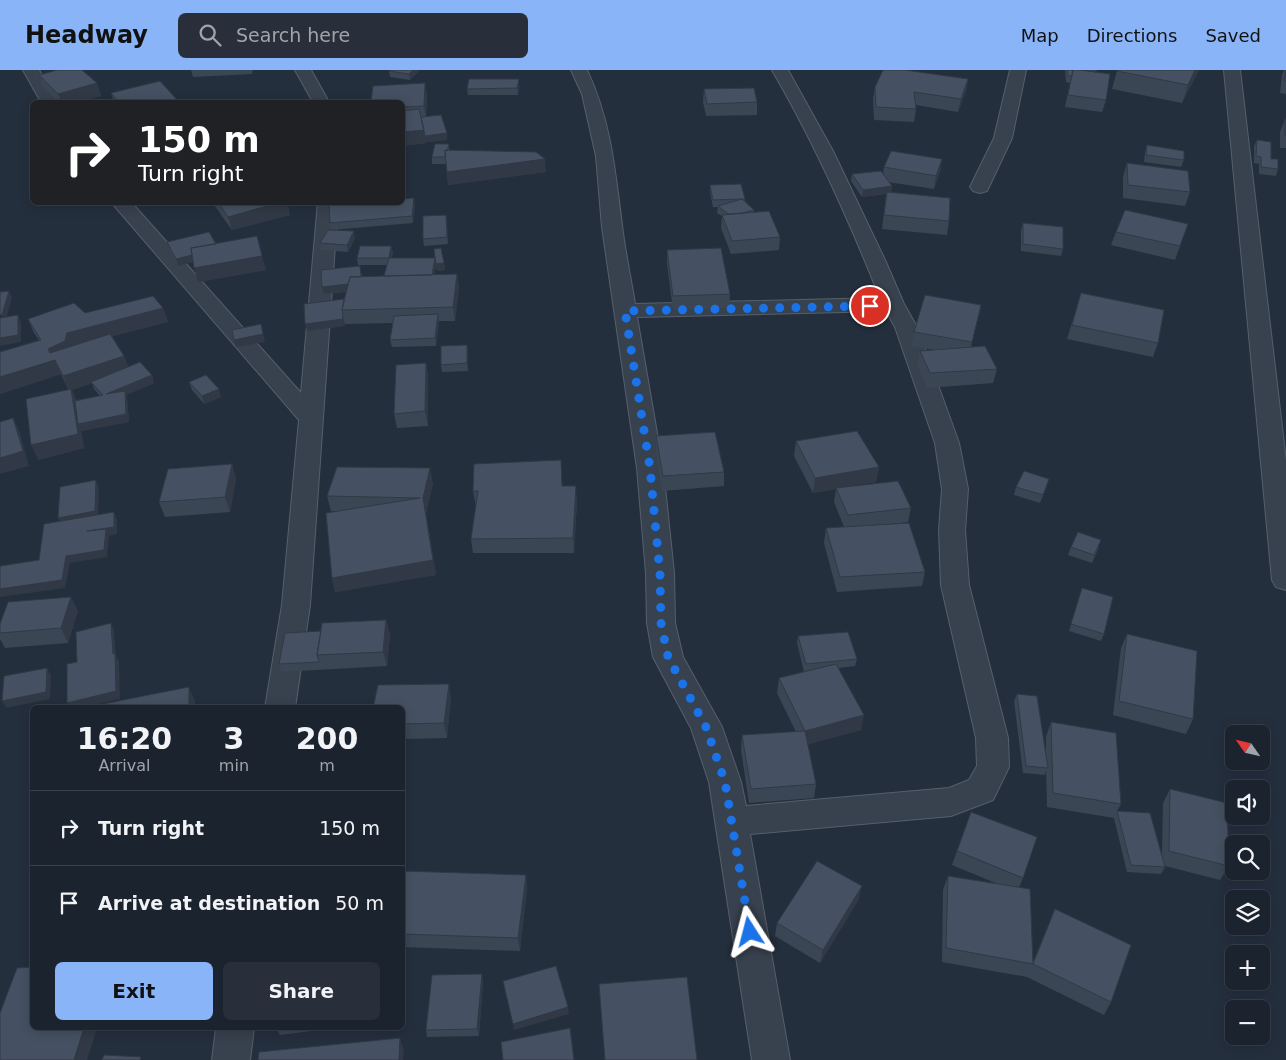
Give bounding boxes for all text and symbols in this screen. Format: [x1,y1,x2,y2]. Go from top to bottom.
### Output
search box [178,13,528,58]
text: Headway [25,21,148,49]
icon: search [196,21,224,49]
text: Search here [236,24,350,46]
text: Map [1021,25,1059,46]
text: Directions [1087,25,1177,46]
text: Saved [1205,25,1261,46]
icon: right [55,120,120,185]
text: 150 m [138,120,260,160]
text: Turn right [138,161,243,186]
pin [849,285,891,327]
icon: arrive [856,292,884,320]
text: 16:20 [77,721,172,756]
text: 3 [223,721,244,756]
text: 200 [296,721,358,756]
north arrow [1225,725,1270,770]
map controls [1225,725,1270,1045]
text: Arrival [98,756,150,775]
text: min [219,756,249,775]
text: m [319,756,335,775]
button: sound [1225,780,1270,825]
icon: right [55,814,83,842]
text: Turn right [98,817,204,839]
text: 150 m [319,817,380,839]
button: search [1225,835,1270,880]
icon: arrive [55,889,83,917]
button: layers [1225,890,1270,935]
text: Arrive at destination [98,892,320,914]
text: 50 m [335,892,384,914]
position arrow [723,905,775,957]
button: + [1225,945,1270,990]
button: Exit [55,962,213,1020]
button: Share [223,962,380,1020]
button: − [1225,1000,1270,1045]

